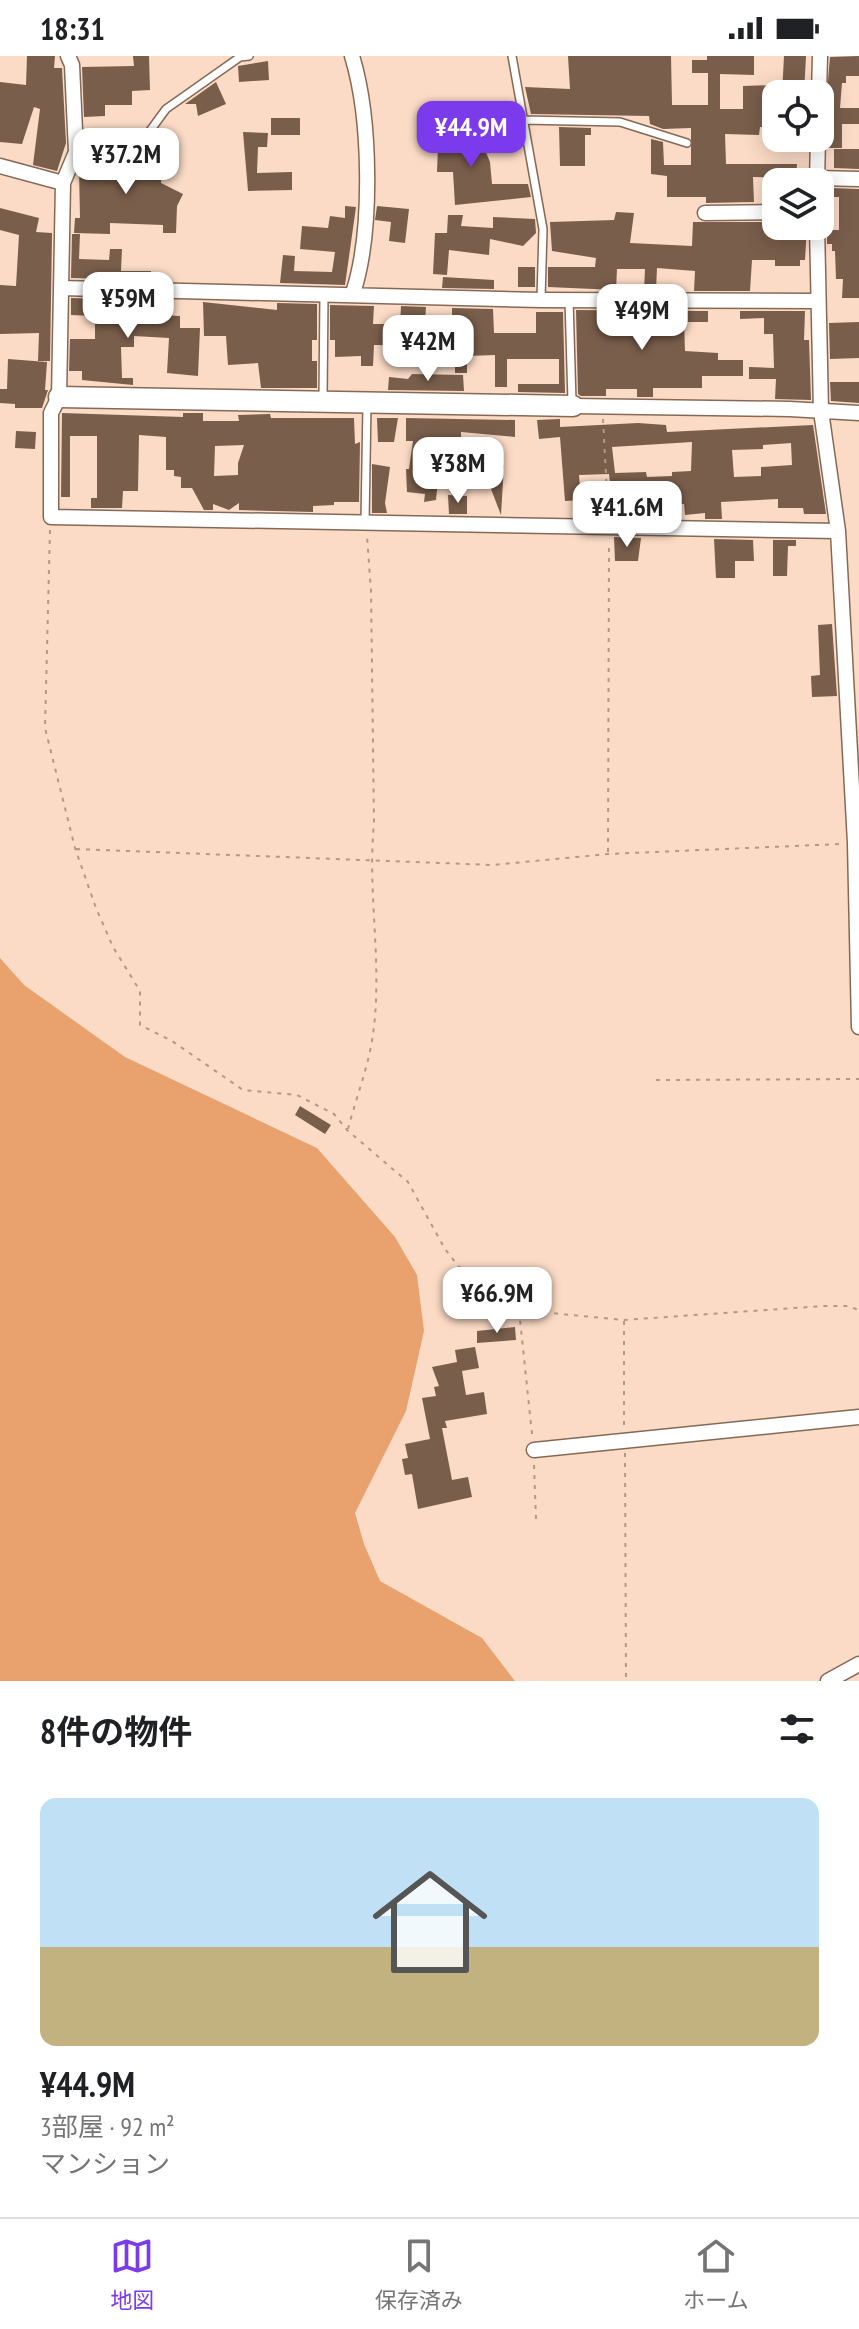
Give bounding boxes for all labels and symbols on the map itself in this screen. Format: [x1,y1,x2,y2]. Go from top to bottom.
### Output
pin: ¥44.9M [406,101,536,169]
pin: ¥37.2M [61,128,191,196]
pin: ¥59M [81,272,175,340]
pin: ¥49M [595,284,689,352]
pin: ¥42M [381,315,475,383]
pin: ¥38M [411,437,505,505]
pin: ¥41.6M [562,481,692,549]
pin: ¥66.9M [432,1267,562,1335]

